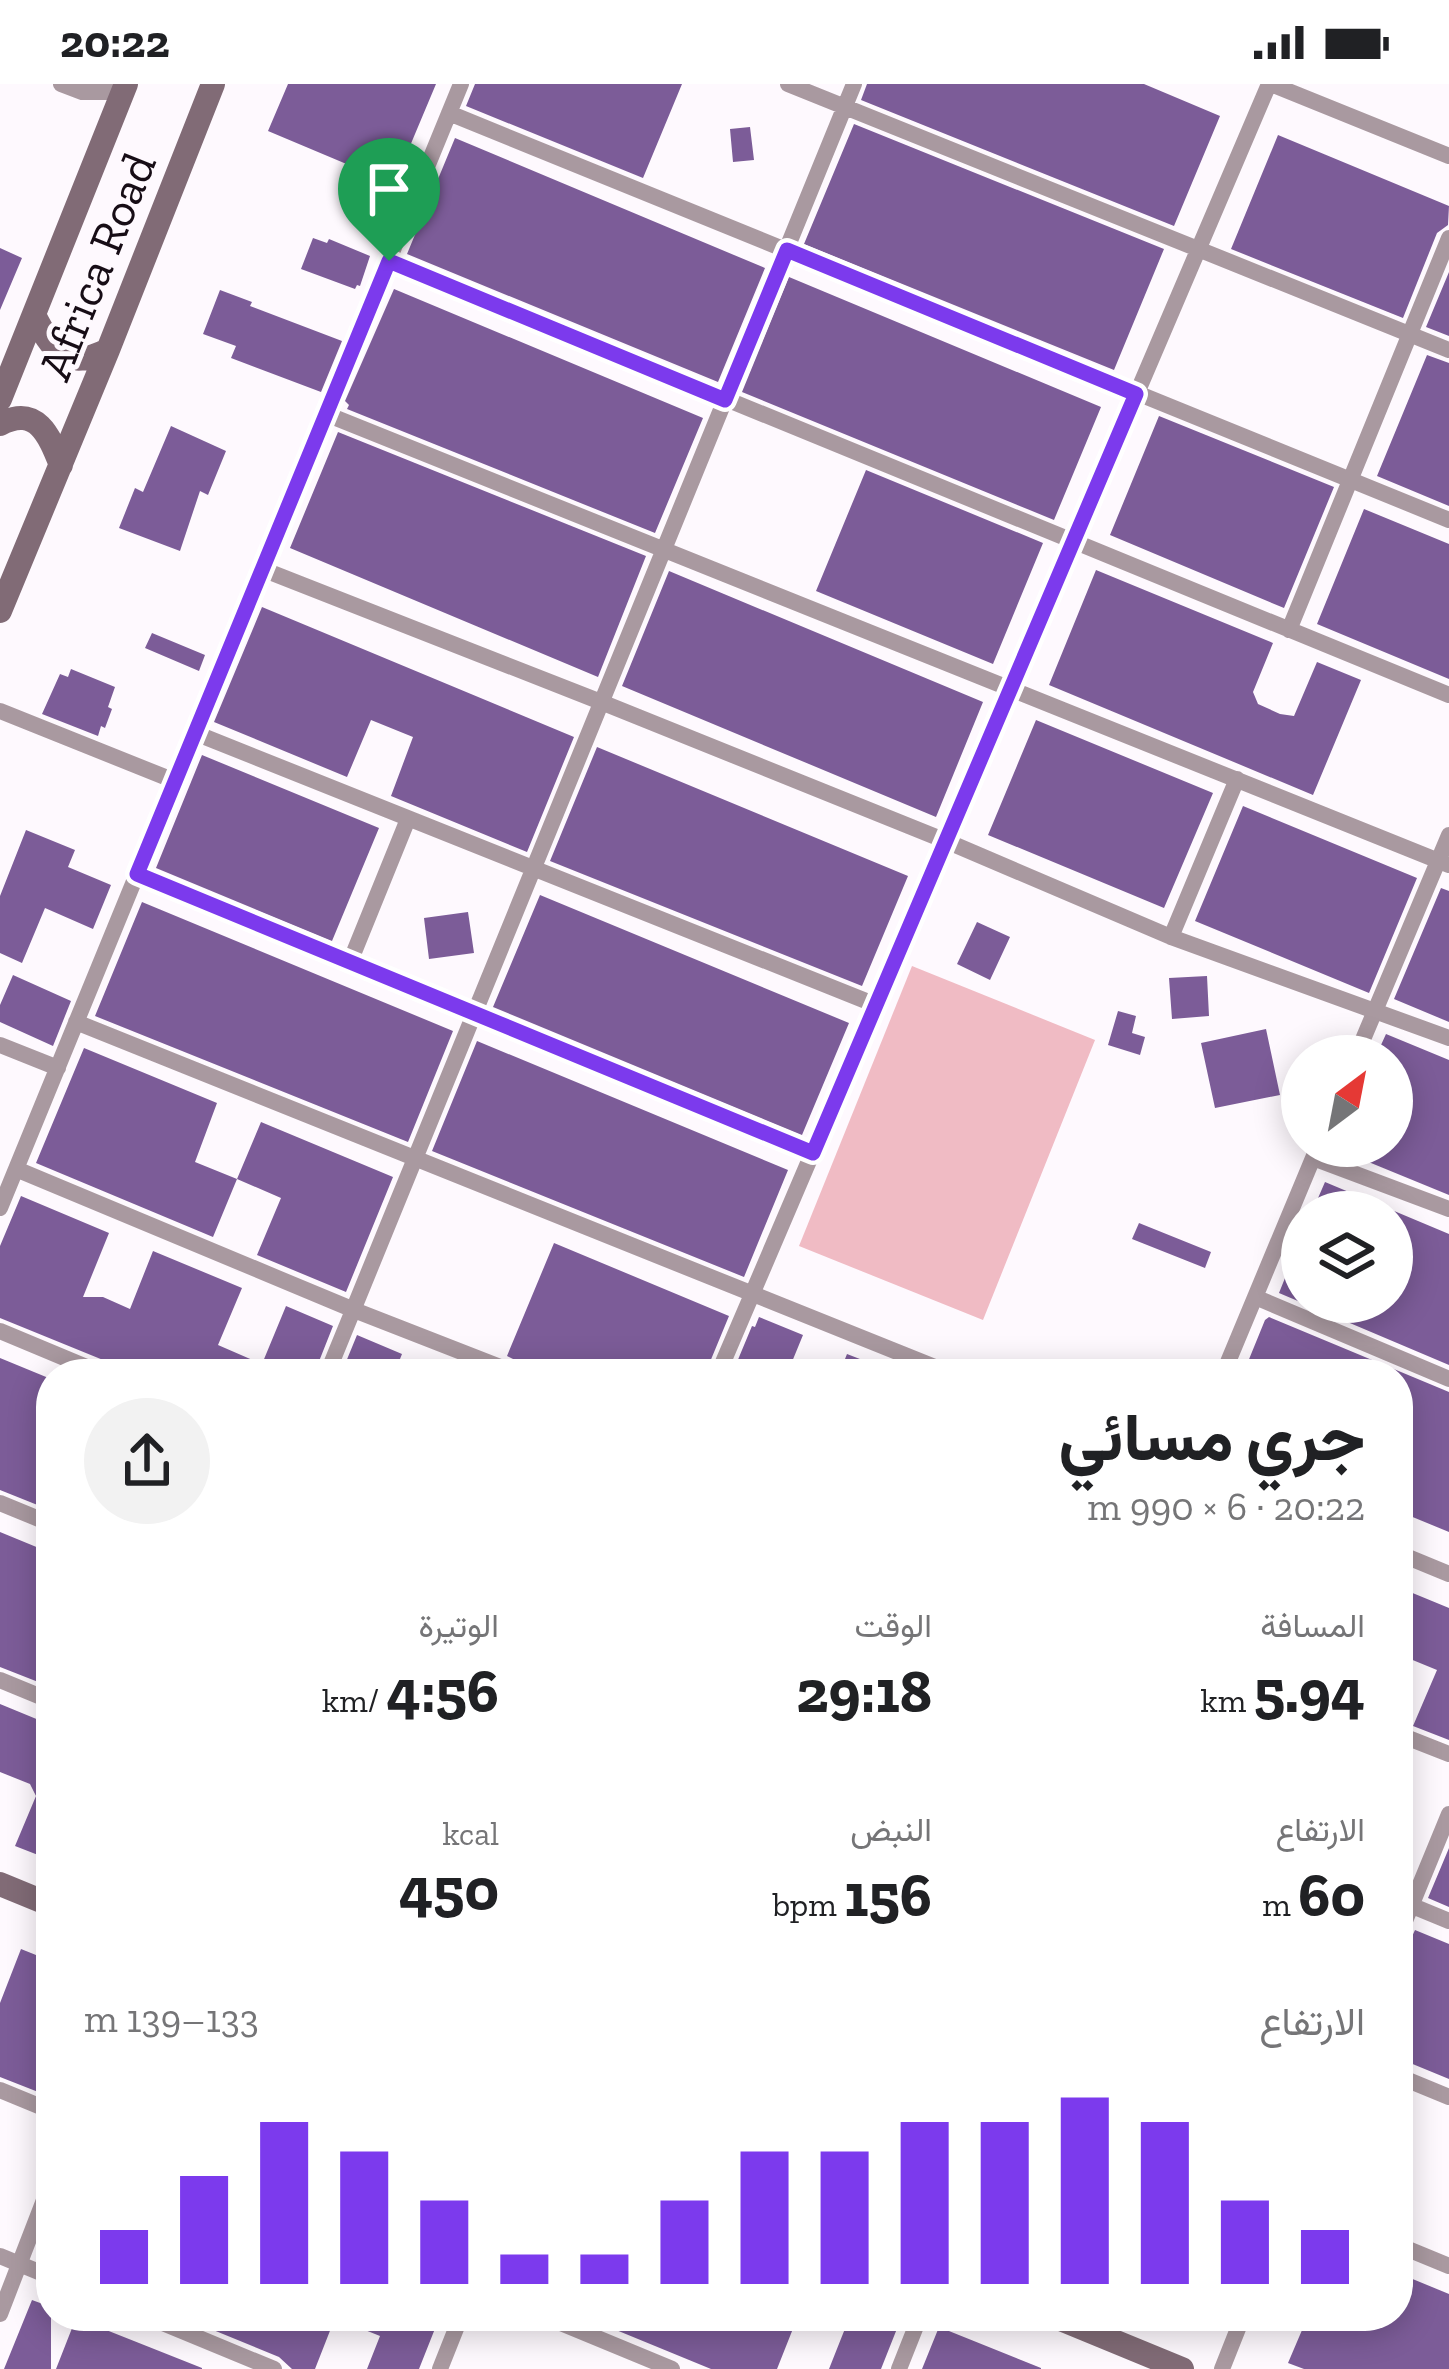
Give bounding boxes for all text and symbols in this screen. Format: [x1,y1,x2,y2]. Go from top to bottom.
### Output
text: 20:22 [60,15,170,69]
pin [338,138,440,261]
street label: Africa Road [25,144,168,388]
icon: arrive [356,156,422,222]
north arrow [1281,1035,1413,1167]
map controls [1281,1035,1413,1323]
button: layers [1281,1191,1413,1323]
button: share [84,1398,210,1524]
text: جري مسائي [1059,1398,1365,1477]
text: 20:22 · 6 × 990 m [1087,1483,1365,1530]
text: الوتيرة [418,1606,499,1645]
text: الوقت [854,1606,932,1645]
text: المسافة [1260,1606,1365,1645]
text: 4:56 [386,1655,499,1727]
text: 29:18 [796,1655,932,1727]
text: 5.94 [1254,1655,1365,1727]
text: /km [322,1681,386,1720]
text: km [1201,1681,1254,1720]
text: النبض [850,1810,932,1849]
text: الارتفاع [1275,1810,1365,1849]
text: kcal [442,1814,499,1853]
text: 450 [399,1853,499,1925]
text: 156 [844,1859,932,1931]
text: 60 [1298,1859,1365,1931]
text: bpm [773,1885,844,1924]
text: m [1262,1885,1298,1924]
text: 133–139 m [84,1995,259,2042]
text: الارتفاع [1259,1998,1365,2045]

